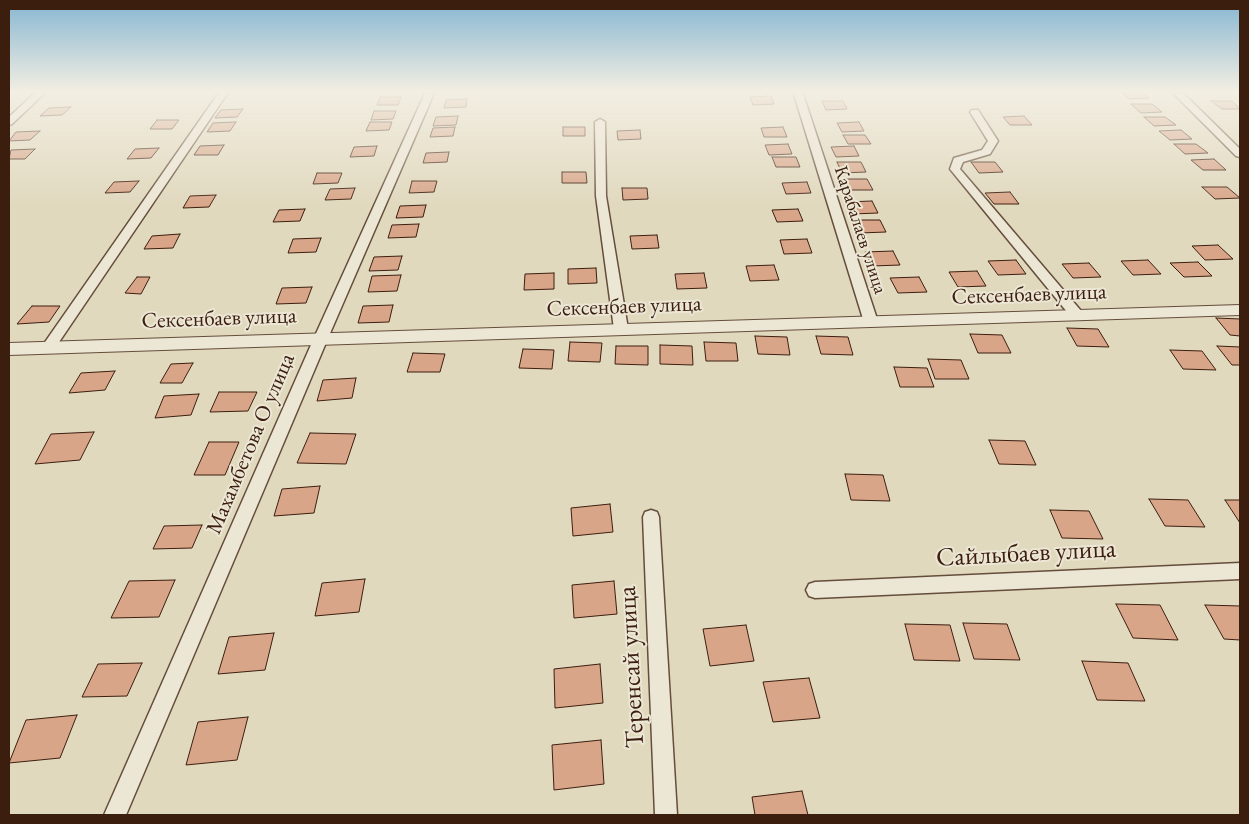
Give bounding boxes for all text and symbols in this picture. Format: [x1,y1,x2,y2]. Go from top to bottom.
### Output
street label: Карабалаев улица [829,163,891,297]
street label: Сексенбаев улица [951,279,1107,311]
street label: Сексенбаев улица [546,291,702,323]
street label: Сексенбаев улица [141,303,297,335]
street label: Махамбетова О улица [201,350,301,538]
street label: Сайлыбаев улица [935,534,1117,574]
street label: Теренсай улица [612,585,652,749]

